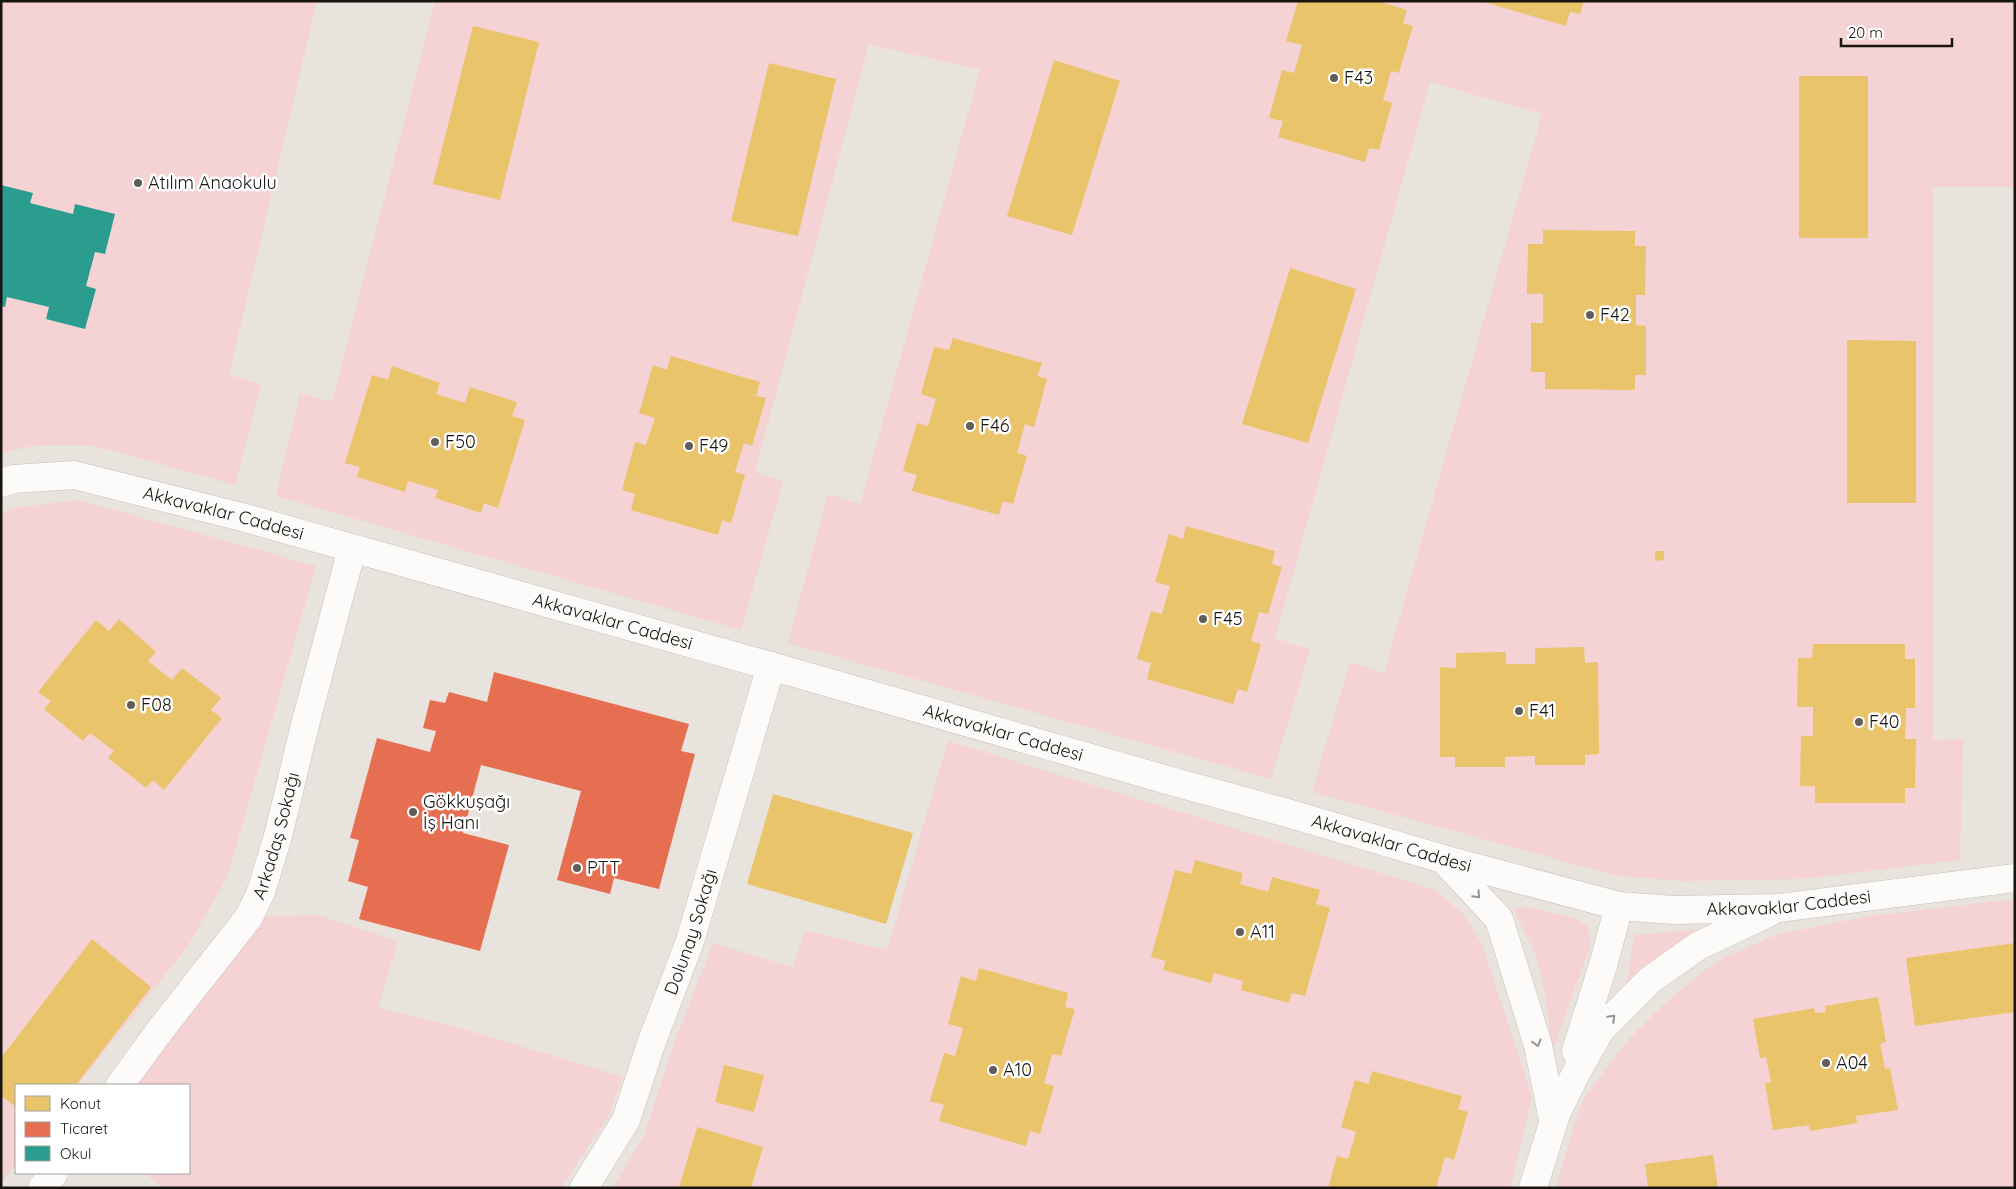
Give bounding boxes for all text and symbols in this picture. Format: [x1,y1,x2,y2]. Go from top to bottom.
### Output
scale bar [1841,15,1952,47]
text: 20 m [1848,23,1883,42]
place label: F43 [1344,66,1373,89]
marker: F43 [1328,72,1340,84]
place label: Atılım Anaokulu [148,171,277,194]
marker: Atılım Anaokulu [132,177,144,189]
place label: F42 [1600,303,1630,326]
marker: F42 [1584,309,1596,321]
place label: F46 [980,414,1010,437]
marker: F46 [964,420,976,432]
place label: F50 [445,430,476,453]
place label: F49 [699,434,728,457]
marker: F50 [429,436,441,448]
marker: F49 [683,440,695,452]
street label: Akkavaklar Caddesi [141,481,307,545]
street label: Akkavaklar Caddesi [530,588,695,655]
place label: F45 [1213,607,1243,630]
marker: F45 [1197,613,1209,625]
place label: F08 [141,693,172,716]
street label: Akkavaklar Caddesi [921,698,1086,766]
marker: F08 [125,699,137,711]
place label: F41 [1529,699,1555,722]
marker: F41 [1513,705,1525,717]
place label: F40 [1869,710,1899,733]
marker: F40 [1853,716,1865,728]
street label: Arkadaş Sokağı [247,770,304,903]
place label: Gökkuşağı İş Hanı [423,790,510,834]
marker: Gökkuşağı İş Hanı [407,806,419,818]
street label: Akkavaklar Caddesi [1309,809,1474,877]
place label: PTT [587,856,620,879]
marker: PTT [571,862,583,874]
street label: Dolunay Sokağı [659,866,722,998]
street label: Akkavaklar Caddesi [1706,884,1872,920]
one-way arrow [1471,889,1480,898]
place label: A11 [1250,920,1275,943]
marker: A11 [1234,926,1246,938]
one-way arrow [1606,1015,1615,1024]
one-way arrow [1531,1038,1542,1047]
place label: A04 [1836,1051,1868,1074]
marker: A04 [1820,1057,1832,1069]
place label: A10 [1003,1058,1032,1081]
marker: A10 [987,1064,999,1076]
legend [15,1084,190,1174]
text: Konut [60,1094,101,1113]
text: Ticaret [60,1119,108,1138]
text: Okul [60,1144,91,1163]

